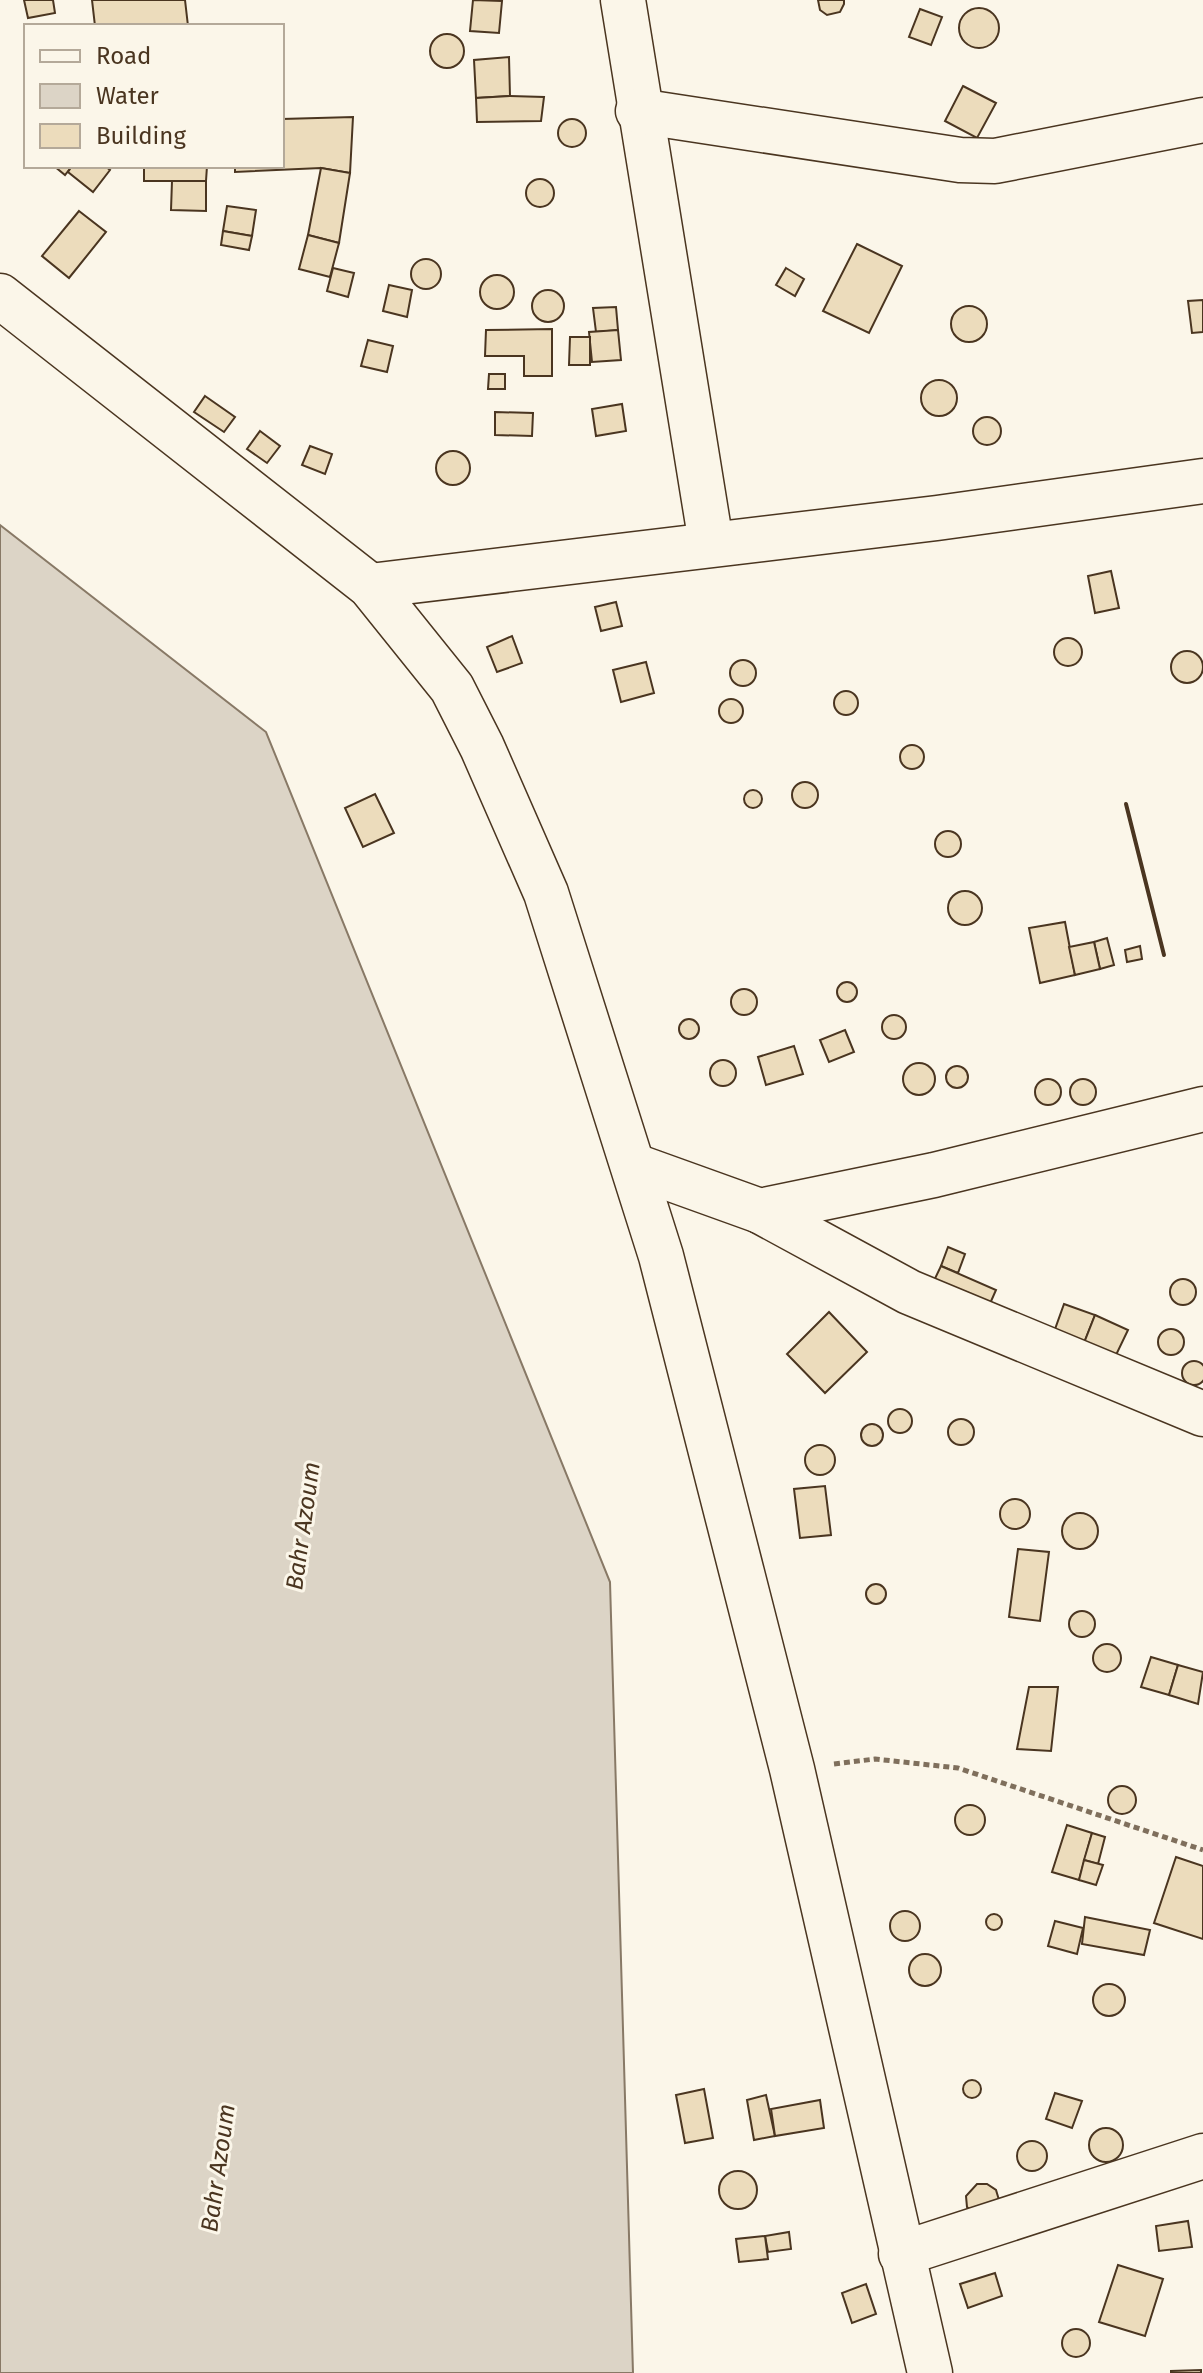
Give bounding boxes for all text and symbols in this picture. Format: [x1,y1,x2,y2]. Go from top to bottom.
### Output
legend [24,24,284,168]
text: Road [96,42,151,70]
text: Water [96,82,160,110]
text: Building [96,122,186,150]
water label: Bahr Azoum [280,1460,326,1592]
water label: Bahr Azoum [195,2102,241,2234]

